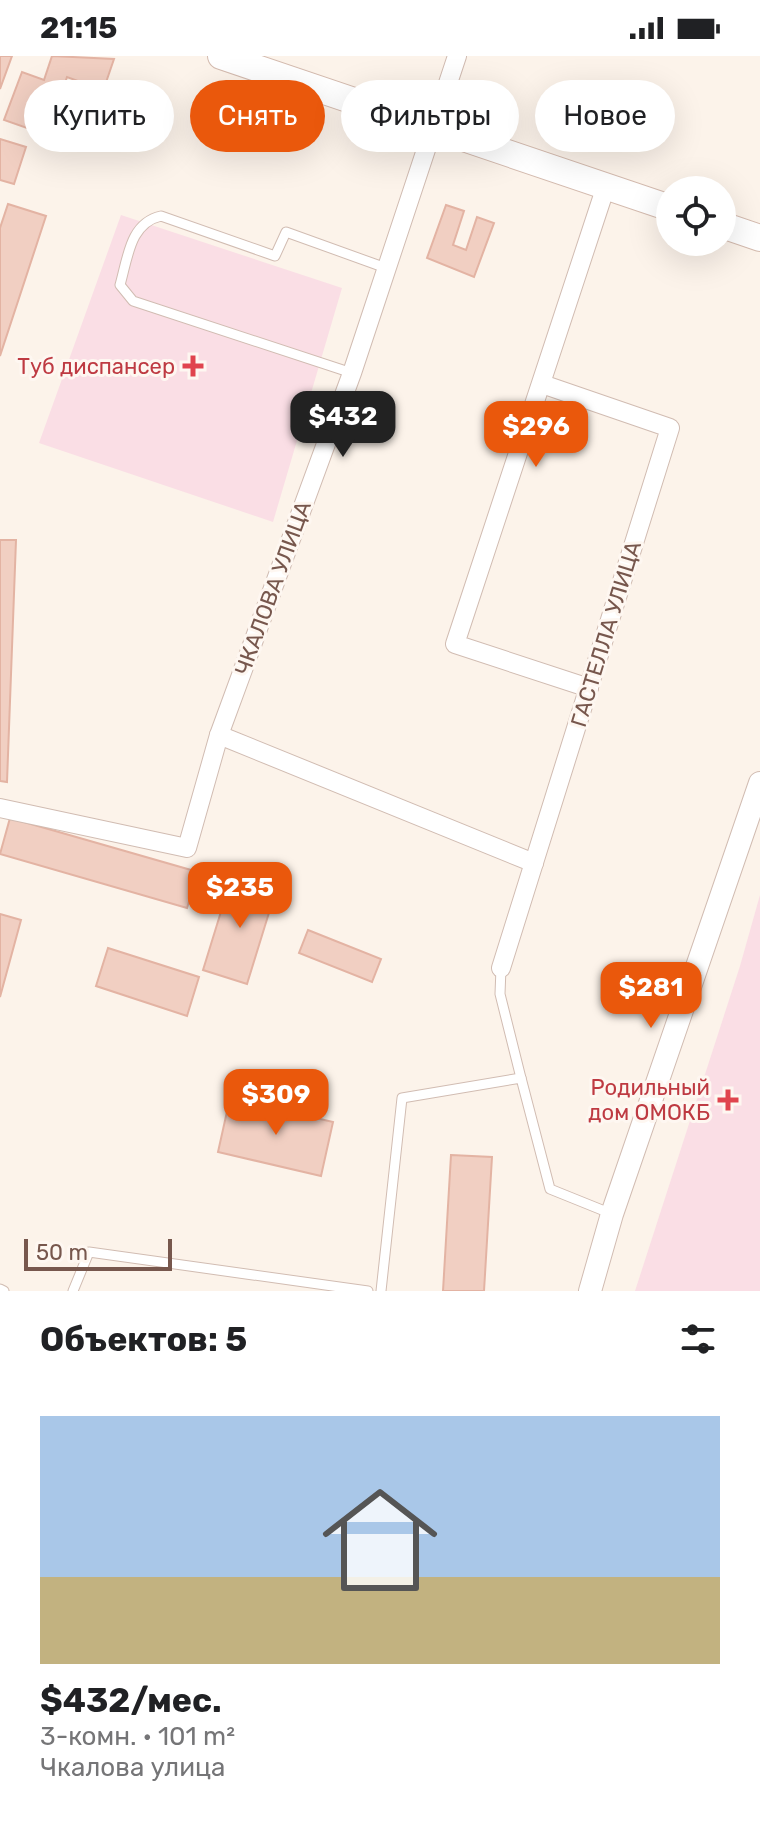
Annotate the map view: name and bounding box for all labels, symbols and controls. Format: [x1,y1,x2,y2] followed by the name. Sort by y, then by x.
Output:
[40,10,117,46] text: 21:15
[24,80,174,152] chip: Купить
[190,80,325,152] chip: Снять
[341,80,519,152] chip: Фильтры
[535,80,675,152] chip: Новое
[656,176,736,256] map controls
[656,176,736,256] button: locate
[17,353,175,380] place label: Туб диспансер
[182,355,204,377] marker: Туб диспансер
[296,391,390,459] pin: $432
[308,401,378,432] text: $432
[489,401,583,469] pin: $296
[502,411,570,442] text: $296
[229,497,317,679] street label: ЧКАЛОВА УЛИЦА
[565,537,647,730] street label: ГАСТЕЛЛА УЛИЦА
[193,862,287,930] pin: $235
[206,872,274,903] text: $235
[604,962,698,1030] pin: $281
[619,972,683,1003] text: $281
[229,1069,323,1137] pin: $309
[588,1074,710,1126] place label: Родильный дом ОМОКБ
[242,1079,310,1110] text: $309
[717,1089,739,1111] marker: Родильный дом ОМОКБ
[24,1235,172,1271] scale bar
[36,1239,88,1266] text: 50 m
[676,1317,720,1361] icon: filters
[40,1319,247,1360] text: Объектов: 5
[308,1468,452,1612] icon: home
[40,1680,222,1721] text: $432/мес.
[40,1721,235,1752] text: 3-комн. · 101 m²
[40,1752,225,1783] text: Чкалова улица

